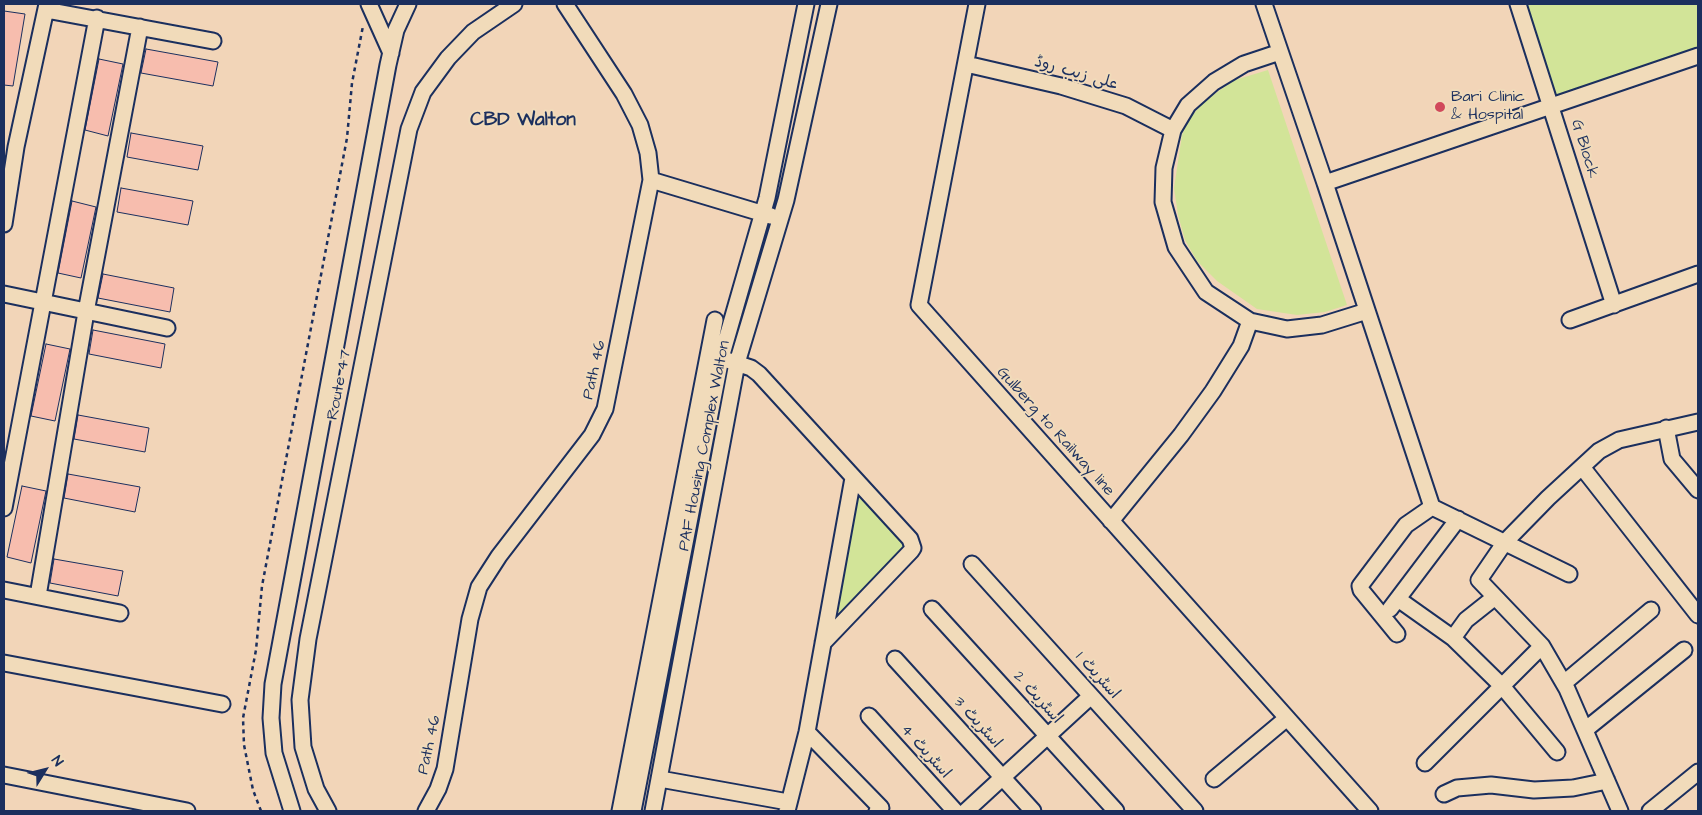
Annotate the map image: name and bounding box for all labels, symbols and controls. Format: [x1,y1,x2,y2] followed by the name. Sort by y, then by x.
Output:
[1032,53,1120,95] street label: علی زیب روڈ
[1451,88,1525,126] place label: Bari Clinic & Hospital
[1433,100,1447,114] marker: Bari Clinic & Hospital
[470,110,576,132] district label: CBD Walton
[1566,117,1602,181] street label: G Block
[579,339,611,401] street label: Path 46
[675,339,735,553] street label: PAF Housing Complex Walton
[324,348,356,422] street label: Route 47
[992,364,1118,500] street label: Gulberg to Railway line
[1071,648,1123,704] street label: اسٹریٹ 1
[1008,668,1066,728] street label: اسٹریٹ 2
[949,693,1005,753] street label: اسٹریٹ 3
[414,714,446,776] street label: Path 46
[896,721,954,783] street label: اسٹریٹ 4
[20,745,70,795] north arrow
[46,752,68,771] text: N

